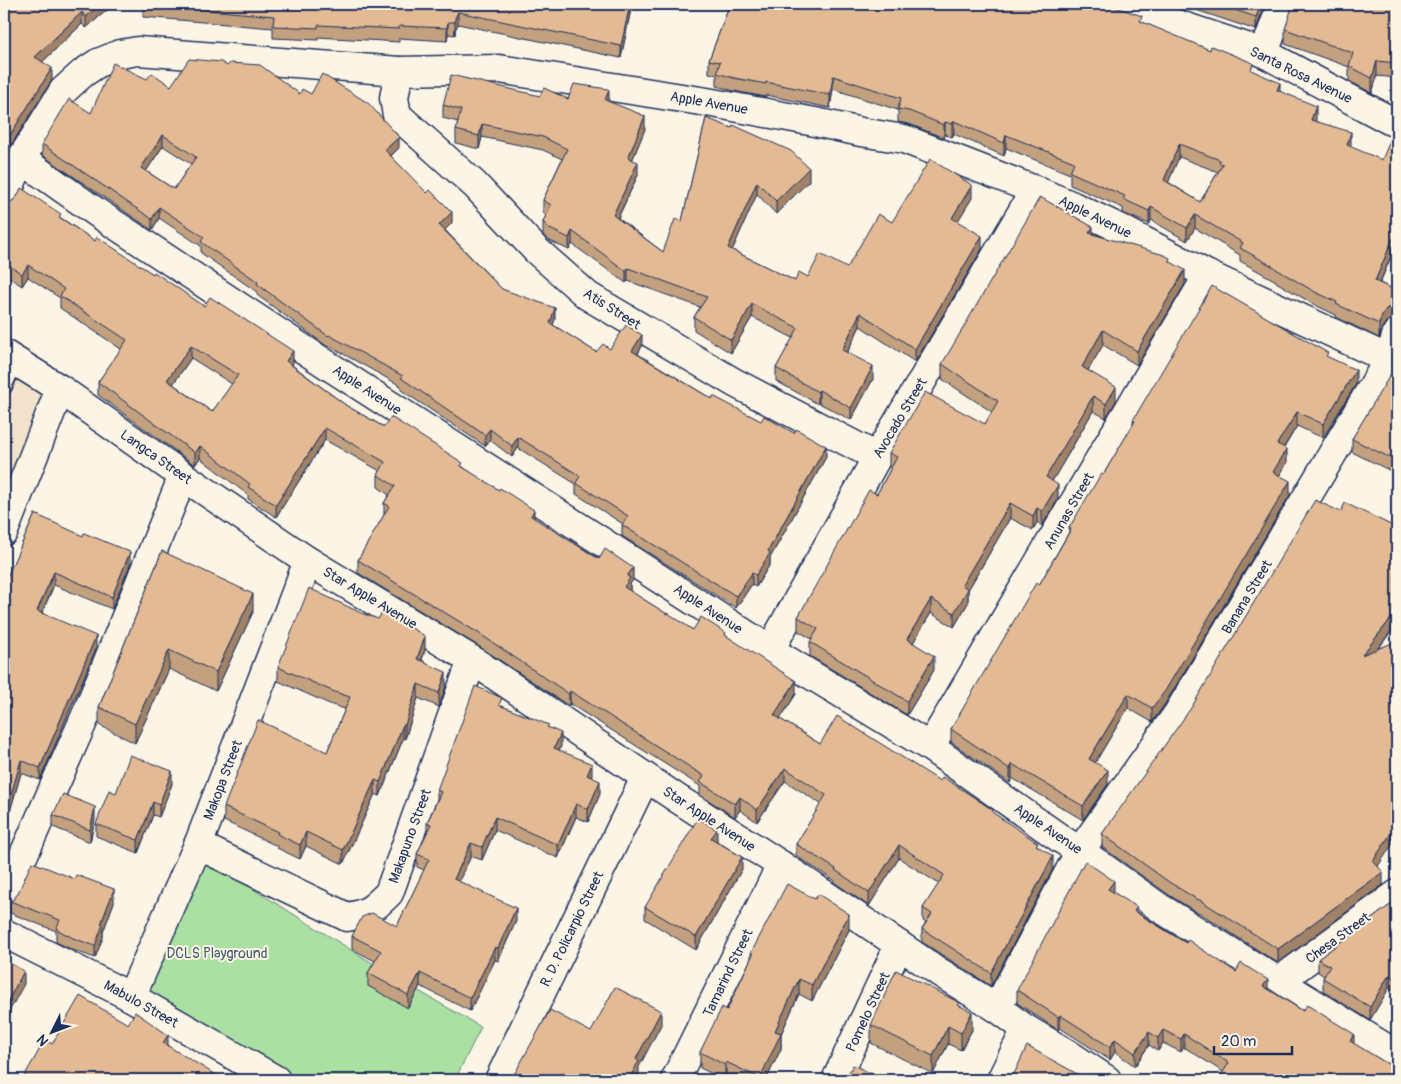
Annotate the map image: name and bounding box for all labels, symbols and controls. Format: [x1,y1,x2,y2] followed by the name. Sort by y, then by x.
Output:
[1247,43,1355,107] street label: Santa Rosa Avenue
[669,88,749,118] street label: Apple Avenue
[1056,192,1134,242] street label: Apple Avenue
[580,285,644,333] street label: Atis Street
[329,361,405,419] street label: Apple Avenue
[869,374,931,461] street label: Avocado Street
[117,426,195,488] street label: Langca Street
[1040,469,1098,552] street label: Anunas Street
[1218,557,1276,637] street label: Banana Street
[320,563,420,633] street label: Star Apple Avenue
[670,580,746,638] street label: Apple Avenue
[200,737,246,822] street label: Makopa Street
[660,783,759,855] street label: Star Apple Avenue
[385,786,435,886] street label: Makapuno Street
[1011,800,1085,858] street label: Apple Avenue
[537,868,608,990] street label: R. D. Policarpio Street
[1302,909,1374,967] street label: Chesa Street
[699,926,757,1020] street label: Tamarind Street
[166,945,268,962] park label: DCLS Playground
[842,969,894,1055] street label: Pomelo Street
[101,977,181,1032] street label: Mabulo Street
[28,1006,78,1056] north arrow
[1214,1024,1291,1056] scale bar
[33,1031,52,1050] text: N
[1221,1032,1256,1051] text: 20 m

